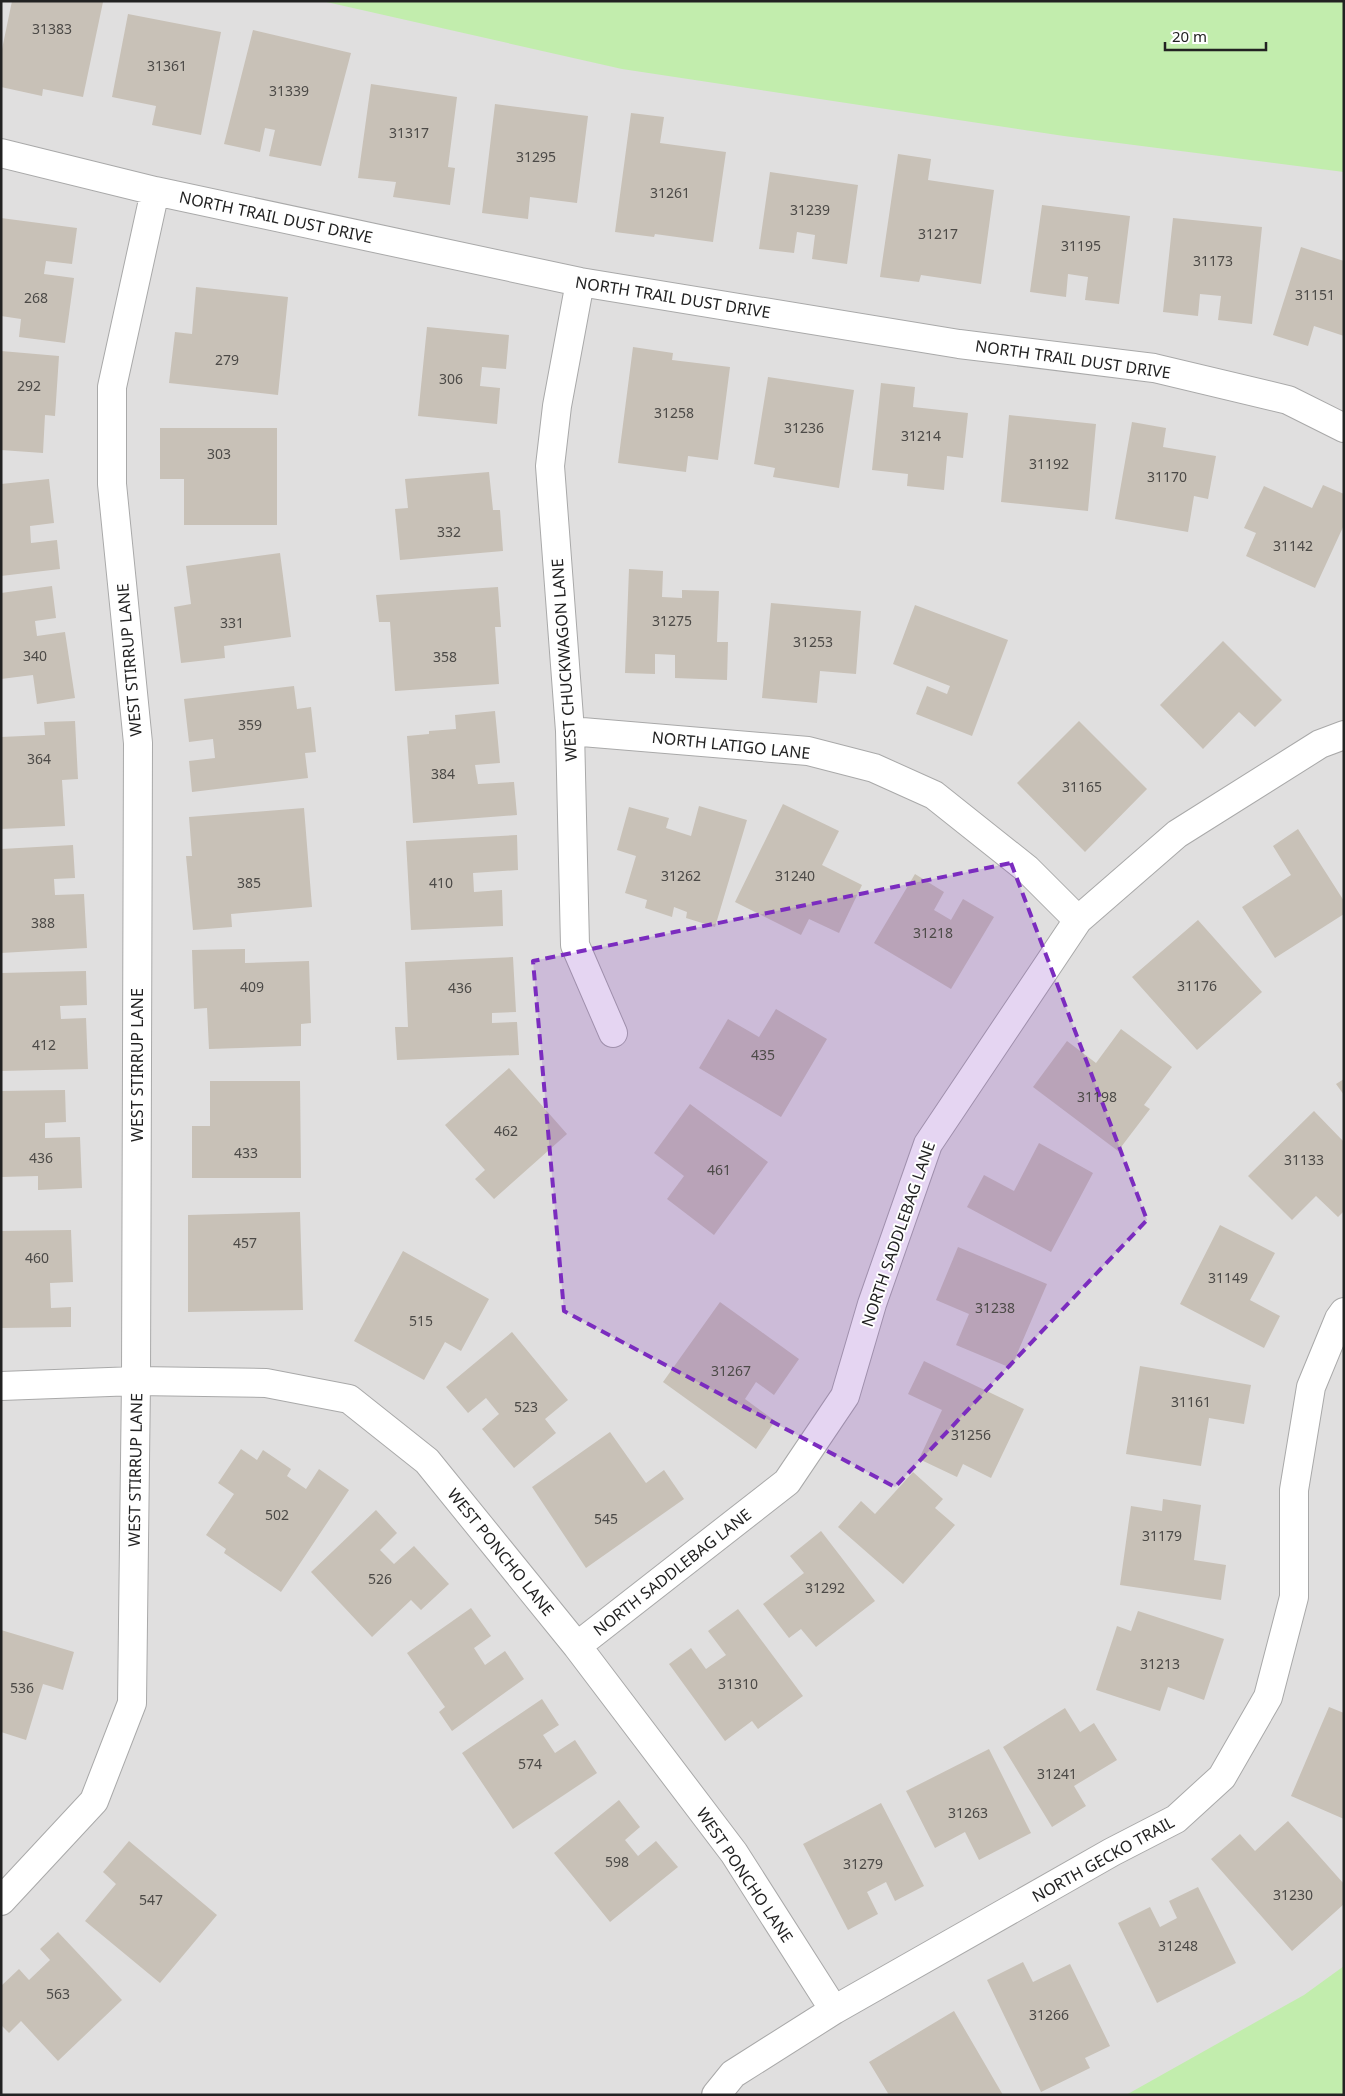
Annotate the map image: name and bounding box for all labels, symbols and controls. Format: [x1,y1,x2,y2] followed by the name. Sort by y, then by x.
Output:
[32,19,72,38] house number: 31383
[1165,20,1266,52] scale bar
[1172,26,1207,46] text: 20 m
[147,56,187,75] house number: 31361
[269,81,309,100] house number: 31339
[389,123,429,142] house number: 31317
[516,147,556,166] house number: 31295
[650,183,690,202] house number: 31261
[177,186,375,248] street label: NORTH TRAIL DUST DRIVE
[790,200,830,219] house number: 31239
[918,224,958,243] house number: 31217
[1061,236,1101,255] house number: 31195
[1193,251,1233,270] house number: 31173
[574,271,772,323] street label: NORTH TRAIL DUST DRIVE
[1295,285,1335,304] house number: 31151
[24,288,48,307] house number: 268
[974,334,1172,384] street label: NORTH TRAIL DUST DRIVE
[215,350,239,369] house number: 279
[439,369,463,388] house number: 306
[17,376,41,395] house number: 292
[654,403,694,422] house number: 31258
[784,418,824,437] house number: 31236
[901,426,941,445] house number: 31214
[207,444,231,463] house number: 303
[1029,454,1069,473] house number: 31192
[1147,467,1187,486] house number: 31170
[437,522,461,541] house number: 332
[1273,536,1313,555] house number: 31142
[546,558,582,762] street label: WEST CHUCKWAGON LANE
[111,582,147,738] street label: WEST STIRRUP LANE
[652,611,692,630] house number: 31275
[220,613,244,632] house number: 331
[793,632,833,651] house number: 31253
[23,646,47,665] house number: 340
[433,647,457,666] house number: 358
[238,715,262,734] house number: 359
[651,726,811,764] street label: NORTH LATIGO LANE
[27,749,51,768] house number: 364
[431,764,455,783] house number: 384
[1062,777,1102,796] house number: 31165
[661,866,701,885] house number: 31262
[775,866,815,885] house number: 31240
[237,873,261,892] house number: 385
[429,873,453,892] house number: 410
[31,913,55,932] house number: 388
[913,923,953,942] house number: 31218
[1177,976,1217,995] house number: 31176
[240,977,264,996] house number: 409
[448,978,472,997] house number: 436
[126,988,148,1142] street label: WEST STIRRUP LANE
[32,1035,56,1054] house number: 412
[751,1045,775,1064] house number: 435
[1077,1087,1117,1106] house number: 31198
[494,1121,518,1140] house number: 462
[856,1138,940,1330] street label: NORTH SADDLEBAG LANE
[234,1143,258,1162] house number: 433
[29,1148,53,1167] house number: 436
[1284,1150,1324,1169] house number: 31133
[707,1160,731,1179] house number: 461
[233,1233,257,1252] house number: 457
[25,1248,49,1267] house number: 460
[1208,1268,1248,1287] house number: 31149
[975,1298,1015,1317] house number: 31238
[409,1311,433,1330] house number: 515
[711,1361,751,1380] house number: 31267
[1171,1392,1211,1411] house number: 31161
[123,1393,147,1547] street label: WEST STIRRUP LANE
[514,1397,538,1416] house number: 523
[951,1425,991,1444] house number: 31256
[443,1484,559,1620] street label: WEST PONCHO LANE
[588,1503,756,1641] street label: NORTH SADDLEBAG LANE
[265,1505,289,1524] house number: 502
[594,1509,618,1528] house number: 545
[1142,1526,1182,1545] house number: 31179
[368,1569,392,1588] house number: 526
[805,1578,845,1597] house number: 31292
[1140,1654,1180,1673] house number: 31213
[718,1674,758,1693] house number: 31310
[10,1678,34,1697] house number: 536
[518,1754,542,1773] house number: 574
[1037,1764,1077,1783] house number: 31241
[692,1803,798,1947] street label: WEST PONCHO LANE
[948,1803,988,1822] house number: 31263
[1028,1811,1178,1907] street label: NORTH GECKO TRAIL
[605,1852,629,1871] house number: 598
[843,1854,883,1873] house number: 31279
[1273,1885,1313,1904] house number: 31230
[139,1890,163,1909] house number: 547
[1158,1936,1198,1955] house number: 31248
[46,1984,70,2003] house number: 563
[1029,2005,1069,2024] house number: 31266

